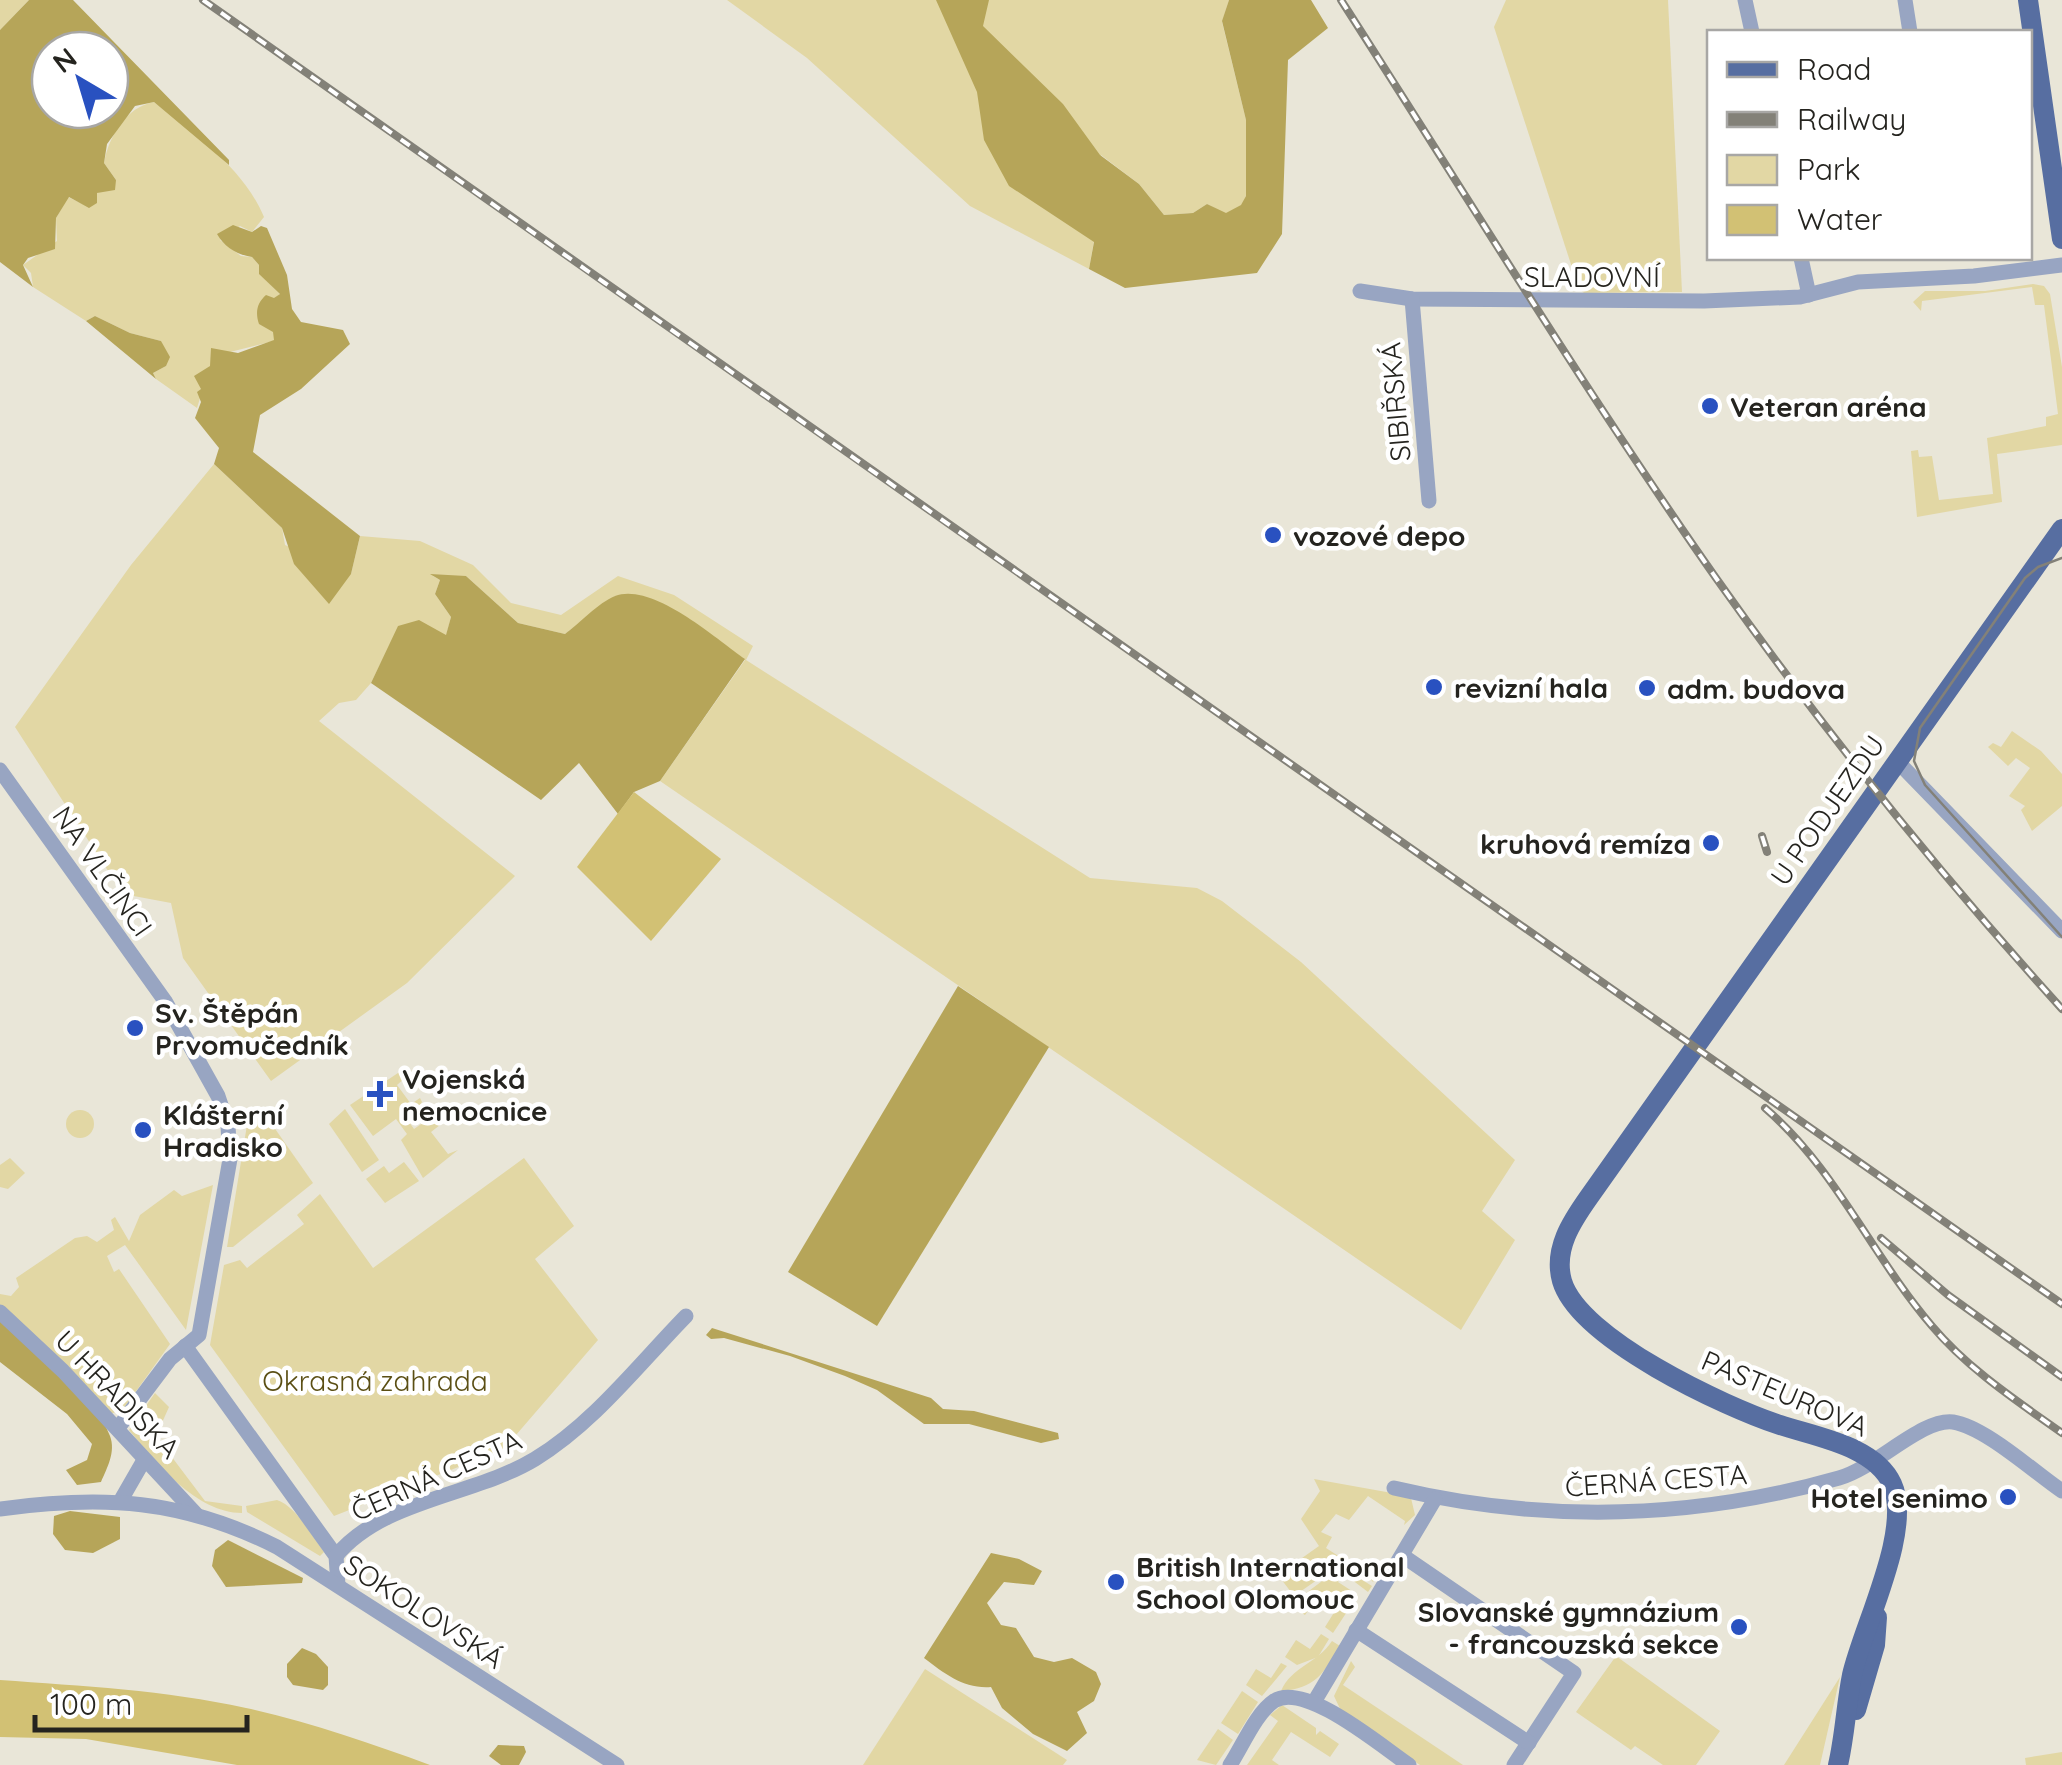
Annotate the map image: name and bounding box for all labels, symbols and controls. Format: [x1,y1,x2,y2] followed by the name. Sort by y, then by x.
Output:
[30,30,130,130] north arrow
[1707,30,2032,260] legend
[45,40,83,80] text: N
[1797,50,1871,88] text: Road
[1797,100,1906,138] text: Railway
[1797,150,1861,188] text: Park
[1797,200,1883,238] text: Water
[1524,259,1661,294] street label: SLADOVNÍ
[1372,341,1418,463] street label: SIBIŘSKÁ
[1730,389,1927,424] place label: Veteran aréna
[1699,395,1721,417] marker: Veteran aréna
[1293,518,1466,553] place label: vozové depo
[1262,524,1284,546] marker: vozové depo
[1454,670,1608,705] place label: revizní hala
[1667,671,1845,706] place label: adm. budova
[1423,676,1445,698] marker: revizní hala
[1636,677,1658,699] marker: adm. budova
[1762,728,1892,892] street label: U PODJEZDU
[45,799,161,943] street label: NA VLČINCI
[1480,826,1691,861] place label: kruhová remíza
[1700,832,1722,854] marker: kruhová remíza
[155,995,349,1062] place label: Sv. Štěpán Prvomučedník
[124,1017,146,1039] marker: Sv. Štěpán Prvomučedník
[402,1061,547,1128] place label: Vojenská nemocnice
[367,1081,393,1107] marker: Vojenská nemocnice
[163,1097,285,1164] place label: Klášterní Hradisko
[132,1119,154,1141] marker: Klášterní Hradisko
[48,1323,188,1465] street label: U HRADISKA
[1696,1342,1874,1444] street label: PASTEUROVA
[262,1363,488,1398] park label: Okrasná zahrada
[345,1422,527,1528] street label: ČERNÁ CESTA
[1564,1456,1748,1504] street label: ČERNÁ CESTA
[1811,1480,1988,1515] place label: Hotel senimo
[1997,1486,2019,1508] marker: Hotel senimo
[338,1546,510,1676] street label: SOKOLOVSKÁ
[1136,1549,1405,1616] place label: British International School Olomouc
[1105,1571,1127,1593] marker: British International School Olomouc
[1418,1594,1719,1661] place label: Slovanské gymnázium - francouzská sekce
[1728,1616,1750,1638] marker: Slovanské gymnázium - francouzská sekce
[35,1670,248,1732] scale bar
[50,1685,132,1723] text: 100 m

